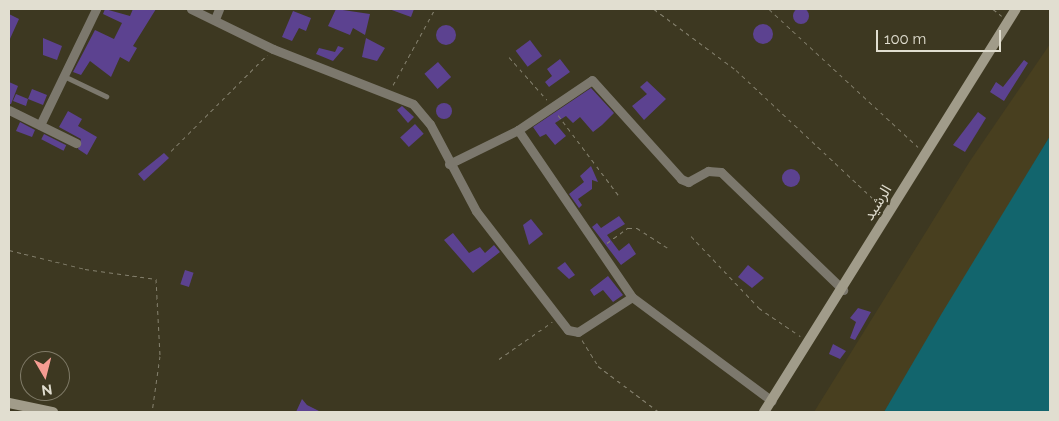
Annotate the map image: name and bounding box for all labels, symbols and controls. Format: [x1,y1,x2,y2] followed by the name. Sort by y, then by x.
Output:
[879,20,1004,52] scale bar
[884,30,926,48] text: 100 m
[860,182,896,224] street label: الرشيد
[20,351,70,401] north arrow
[41,381,53,399] text: N

